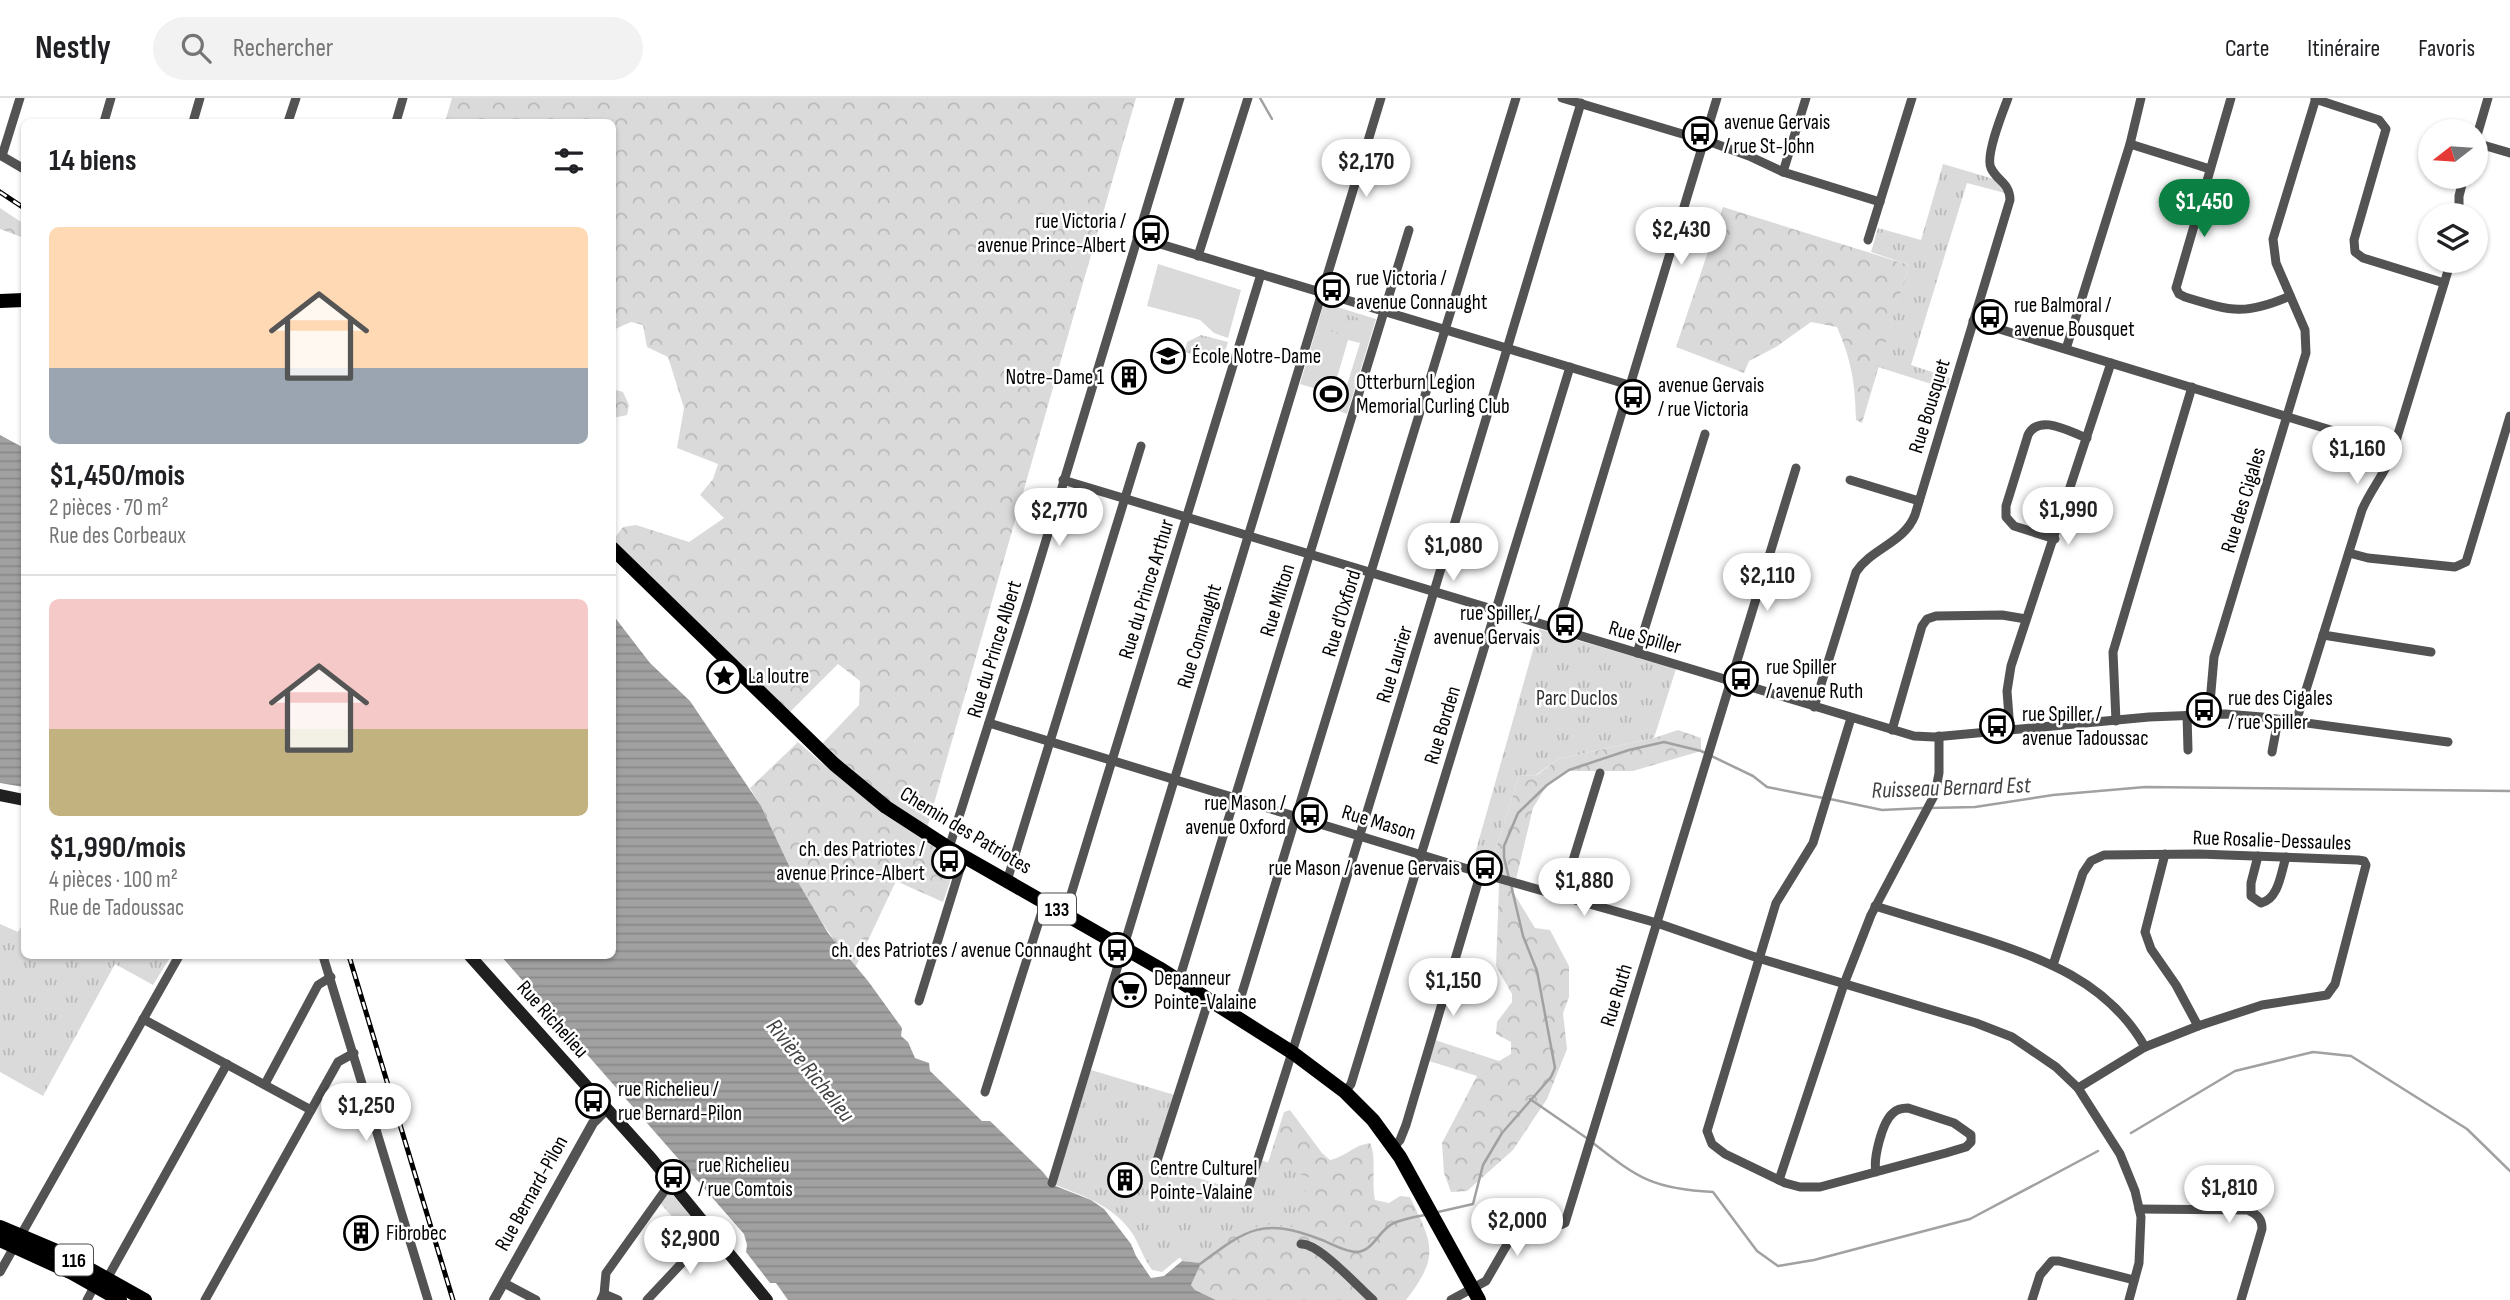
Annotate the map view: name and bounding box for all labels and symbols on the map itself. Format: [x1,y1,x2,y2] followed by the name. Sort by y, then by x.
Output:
[1724,110,1830,159] place label: avenue Gervais / rue St-John
[1681,115,1719,153] bus stop icon: avenue Gervais / rue St-John
[2418,119,2488,189] north arrow
[1309,140,1423,199] pin: $2,170
[2147,180,2261,239] pin: $1,450
[1624,208,1738,267] pin: $2,430
[977,209,1126,258] place label: rue Victoria / avenue Prince-Albert
[1132,214,1170,252] bus stop icon: rue Victoria / avenue Prince-Albert
[1356,266,1487,315] place label: rue Victoria / avenue Connaught
[1313,271,1351,309] bus stop icon: rue Victoria / avenue Connaught
[2014,293,2135,342] place label: rue Balmoral / avenue Bousquet
[1971,298,2009,336] bus stop icon: rue Balmoral / avenue Bousquet
[1149,337,1187,375] school or university icon: École Notre-Dame
[1192,344,1321,369] place label: École Notre-Dame
[1903,356,1956,456] street label: Rue Bousquet
[1110,358,1148,396] building icon: Notre-Dame 1
[1005,365,1105,390] place label: Notre-Dame 1
[1356,370,1510,419] place label: Otterburn Legion Memorial Curling Club
[1658,373,1764,422] place label: avenue Gervais / rue Victoria
[1312,375,1350,413] sports icon: Otterburn Legion Memorial Curling Club
[1614,378,1652,416] bus stop icon: avenue Gervais / rue Victoria
[2300,426,2414,486] pin: $1,160
[2216,445,2271,556] street label: Rue des Cigales
[2011,488,2125,547] pin: $1,990
[1002,489,1116,548] pin: $2,770
[1113,516,1180,662] street label: Rue du Prince Arthur
[1396,524,1510,583] pin: $1,080
[1710,554,1824,613] pin: $2,110
[1255,561,1300,639] street label: Rue Milton
[1316,567,1366,659] street label: Rue d'Oxford
[962,578,1027,721] street label: Rue du Prince Albert
[1172,581,1227,691] street label: Rue Connaught
[1434,601,1540,650] place label: rue Spiller / avenue Gervais
[1546,606,1584,644] bus stop icon: rue Spiller / avenue Gervais
[1606,615,1684,660] street label: Rue Spiller
[1371,623,1418,706] street label: Rue Laurier
[1766,655,1863,704] place label: rue Spiller / avenue Ruth
[705,657,743,695] place icon: La loutre
[1722,660,1760,698] bus stop icon: rue Spiller / avenue Ruth
[748,664,809,689] place label: La loutre
[1419,683,1466,767] street label: Rue Borden
[1536,686,1618,711] park label: Parc Duclos
[2228,686,2333,735] place label: rue des Cigales / rue Spiller
[2185,691,2223,729] bus stop icon: rue des Cigales / rue Spiller
[2022,702,2149,751] place label: rue Spiller / avenue Tadoussac
[1978,707,2016,745] bus stop icon: rue Spiller / avenue Tadoussac
[1871,771,2032,805] water label: Ruisseau Bernard Est
[895,781,1036,880] street label: Chemin des Patriotes
[1185,791,1286,840] place label: rue Mason / avenue Oxford
[1291,796,1329,834] bus stop icon: rue Mason / avenue Oxford
[1339,799,1419,846] street label: Rue Mason
[2192,825,2352,856] street label: Rue Rosalie-Dessaules
[776,837,925,886] place label: ch. des Patriotes / avenue Prince-Albert
[930,842,968,880] bus stop icon: ch. des Patriotes / avenue Prince-Albert
[1466,849,1504,887] bus stop icon: rue Mason / avenue Gervais
[1268,856,1460,881] place label: rue Mason / avenue Gervais
[1527,858,1641,918] pin: $1,880
[1038,894,1076,924] road number: 133
[1098,931,1136,969] bus stop icon: ch. des Patriotes / avenue Connaught
[831,938,1092,963] place label: ch. des Patriotes / avenue Connaught
[1396,958,1510,1018] pin: $1,150
[1595,961,1638,1029] street label: Rue Ruth
[1154,966,1257,1015] place label: Depanneur Pointe-Valaine
[1110,971,1148,1009] supermarket icon: Depanneur Pointe-Valaine
[511,976,594,1063] street label: Rue Richelieu
[760,1013,861,1128] water label: Rivière Richelieu
[618,1077,742,1126] place label: rue Richelieu / rue Bernard-Pilon
[574,1082,612,1120] bus stop icon: rue Richelieu / rue Bernard-Pilon
[309,1084,423,1143] pin: $1,250
[490,1131,573,1255] street label: Rue Bernard-Pilon
[698,1153,793,1202] place label: rue Richelieu / rue Comtois
[1150,1156,1257,1205] place label: Centre Culturel Pointe-Valaine
[654,1158,692,1196] bus stop icon: rue Richelieu / rue Comtois
[1106,1161,1144,1199] building icon: Centre Culturel Pointe-Valaine
[2172,1166,2286,1225] pin: $1,810
[1460,1198,1574,1258] pin: $2,000
[342,1214,380,1252] building icon: Fibrobec
[633,1216,747,1276] pin: $2,900
[386,1221,447,1246] place label: Fibrobec
[55,1244,93,1276] road number: 116

